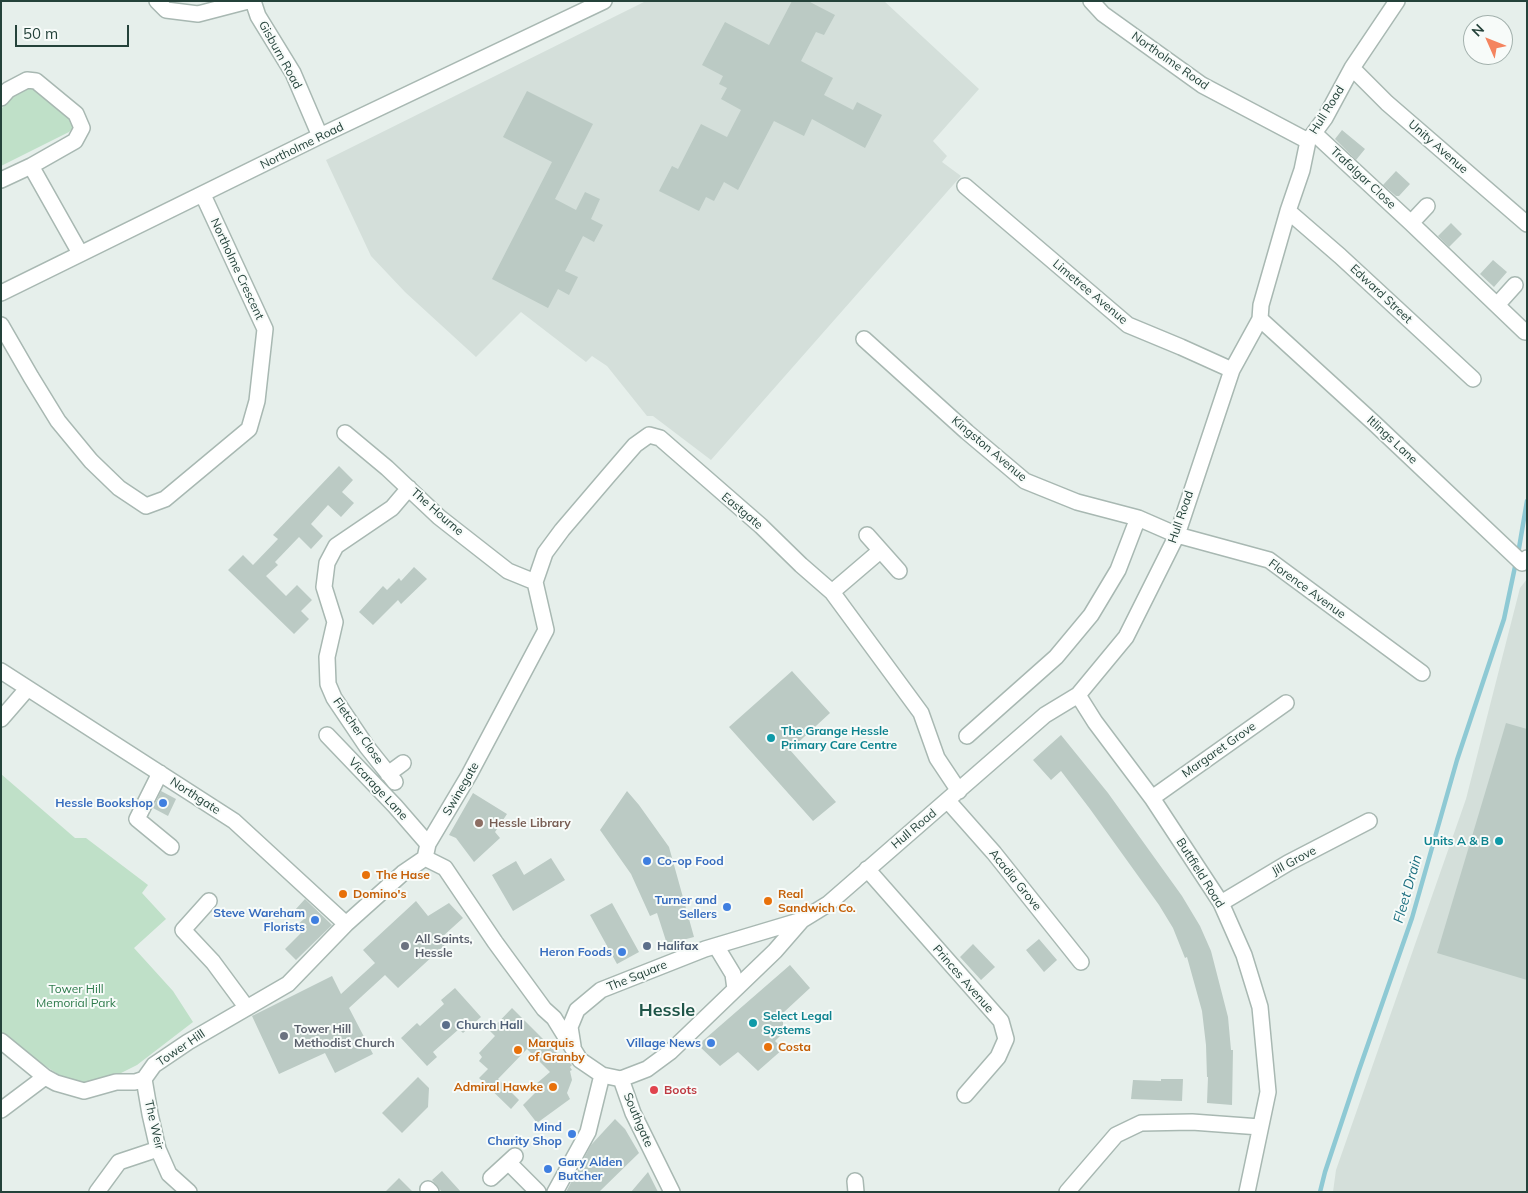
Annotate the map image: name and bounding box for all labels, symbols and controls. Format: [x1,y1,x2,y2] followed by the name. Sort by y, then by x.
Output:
[18,15,131,47] scale bar
[1463,15,1513,65] north arrow
[255,18,305,92] street label: Gisburn Road
[1468,20,1488,40] text: N
[23,24,58,43] text: 50 m
[1129,29,1211,93] street label: Northolme Road
[1306,83,1348,137] street label: Hull Road
[1405,117,1471,177] street label: Unity Avenue
[258,120,346,172] street label: Northolme Road
[1327,144,1399,212] street label: Trafalgar Close
[207,216,267,322] street label: Northolme Crescent
[1050,257,1130,327] street label: Limetree Avenue
[1347,262,1415,326] street label: Edward Street
[949,413,1029,485] street label: Kingston Avenue
[1364,413,1420,467] street label: Itlings Lane
[408,485,466,539] street label: The Hourne
[1165,489,1197,545] street label: Hull Road
[718,490,766,532] street label: Eastgate
[1266,556,1348,622] street label: Florence Avenue
[330,695,386,767] street label: Fletcher Close
[1179,719,1259,781] street label: Margaret Grove
[781,724,897,752] place label: The Grange Hessle Primary Care Centre
[765,732,777,744] marker: The Grange Hessle Primary Care Centre
[345,755,411,823] street label: Vicarage Lane
[440,760,482,818] street label: Swinegate
[167,774,223,818] street label: Northgate
[55,796,153,810] place label: Hessle Bookshop
[157,797,169,809] marker: Hessle Bookshop
[889,806,939,852] street label: Hull Road
[489,816,571,830] place label: Hessle Library
[473,817,485,829] marker: Hessle Library
[1424,834,1489,848] place label: Units A & B
[1493,835,1505,847] marker: Units A & B
[1173,836,1227,910] street label: Buttfield Road
[1269,843,1319,879] street label: Jill Grove
[986,846,1044,914] street label: Acadia Grove
[1390,853,1426,925] water label: Fleet Drain
[657,854,724,868] place label: Co-op Food
[641,855,653,867] marker: Co-op Food
[376,868,430,882] place label: The Hase
[360,869,372,881] marker: The Hase
[353,887,406,901] place label: Domino's
[778,887,856,915] place label: Real Sandwich Co.
[337,888,349,900] marker: Domino's
[655,893,717,921] place label: Turner and Sellers
[762,895,774,907] marker: Real Sandwich Co.
[721,901,733,913] marker: Turner and Sellers
[213,906,305,934] place label: Steve Wareham Florists
[309,914,321,926] marker: Steve Wareham Florists
[415,932,473,960] place label: All Saints, Hessle
[657,939,698,953] place label: Halifax
[399,940,411,952] marker: All Saints, Hessle
[641,940,653,952] marker: Halifax
[930,942,996,1016] street label: Princes Avenue
[540,945,612,959] place label: Heron Foods
[616,946,628,958] marker: Heron Foods
[605,957,669,995] street label: The Square
[36,982,116,1010] park label: Tower Hill Memorial Park
[639,1000,695,1022] district label: Hessle
[763,1009,832,1037] place label: Select Legal Systems
[747,1017,759,1029] marker: Select Legal Systems
[456,1018,523,1032] place label: Church Hall
[440,1019,452,1031] marker: Church Hall
[294,1022,395,1050] place label: Tower Hill Methodist Church
[154,1027,208,1069] street label: Tower Hill
[278,1030,290,1042] marker: Tower Hill Methodist Church
[528,1036,585,1064] place label: Marquis of Granby
[626,1036,701,1050] place label: Village News
[705,1037,717,1049] marker: Village News
[778,1040,811,1054] place label: Costa
[762,1041,774,1053] marker: Costa
[512,1044,524,1056] marker: Marquis of Granby
[454,1080,543,1094] place label: Admiral Hawke
[547,1081,559,1093] marker: Admiral Hawke
[664,1083,697,1097] place label: Boots
[648,1084,660,1096] marker: Boots
[620,1091,656,1149] street label: Southgate
[141,1099,167,1151] street label: The Weir
[487,1120,562,1148] place label: Mind Charity Shop
[566,1128,578,1140] marker: Mind Charity Shop
[558,1155,623,1183] place label: Gary Alden Butcher
[542,1163,554,1175] marker: Gary Alden Butcher

